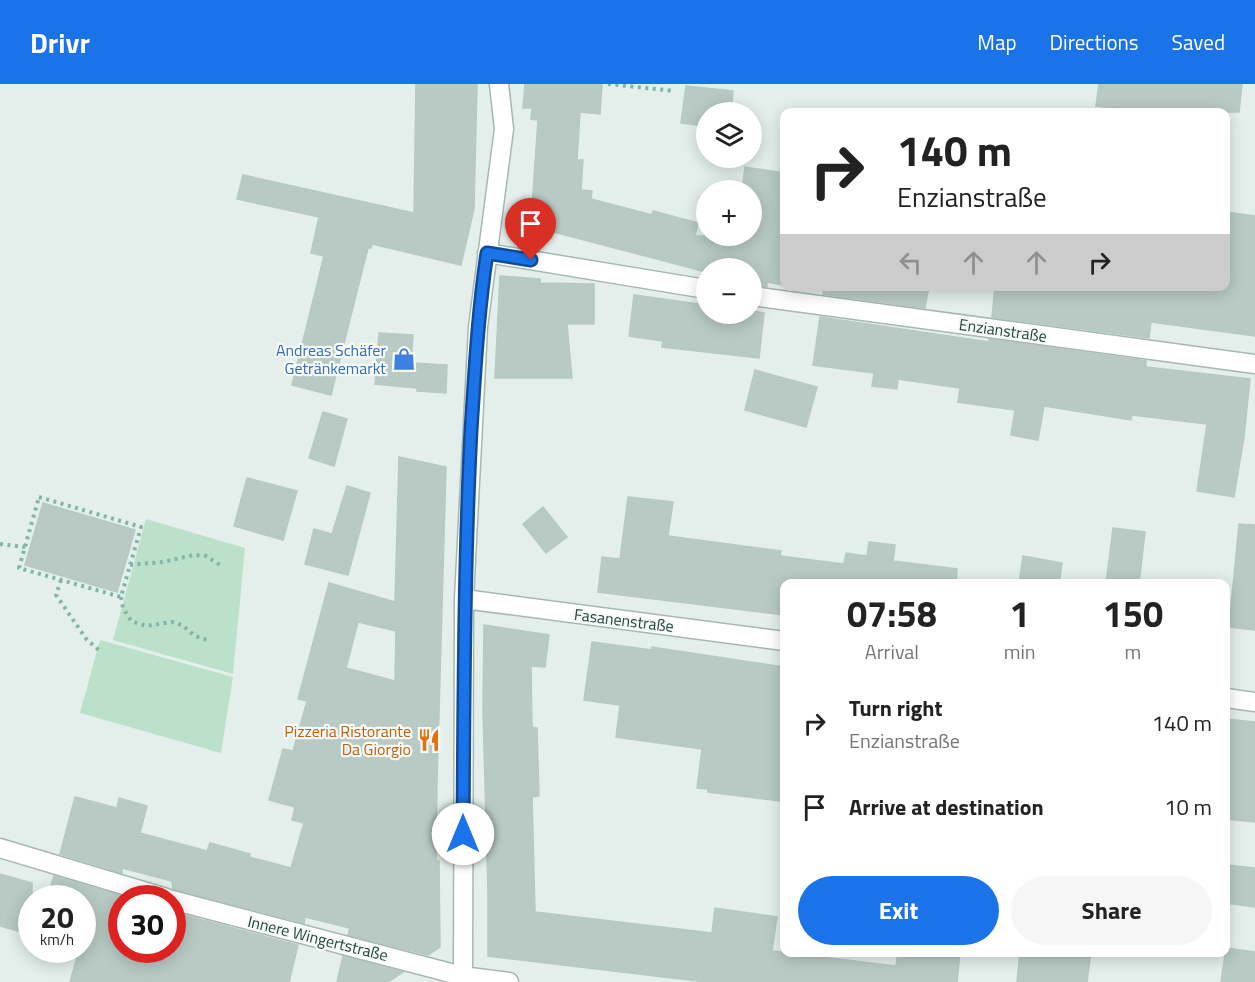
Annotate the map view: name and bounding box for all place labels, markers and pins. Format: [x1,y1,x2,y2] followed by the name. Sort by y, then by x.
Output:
[505,198,556,260] pin
[276,338,386,380] place label: Andreas Schäfer Getränkemarkt
[391,346,417,372] shop icon: Andreas Schäfer Getränkemarkt
[284,719,411,761] place label: Pizzeria Ristorante Da Giorgio
[416,727,442,753] restaurant icon: Pizzeria Ristorante Da Giorgio

